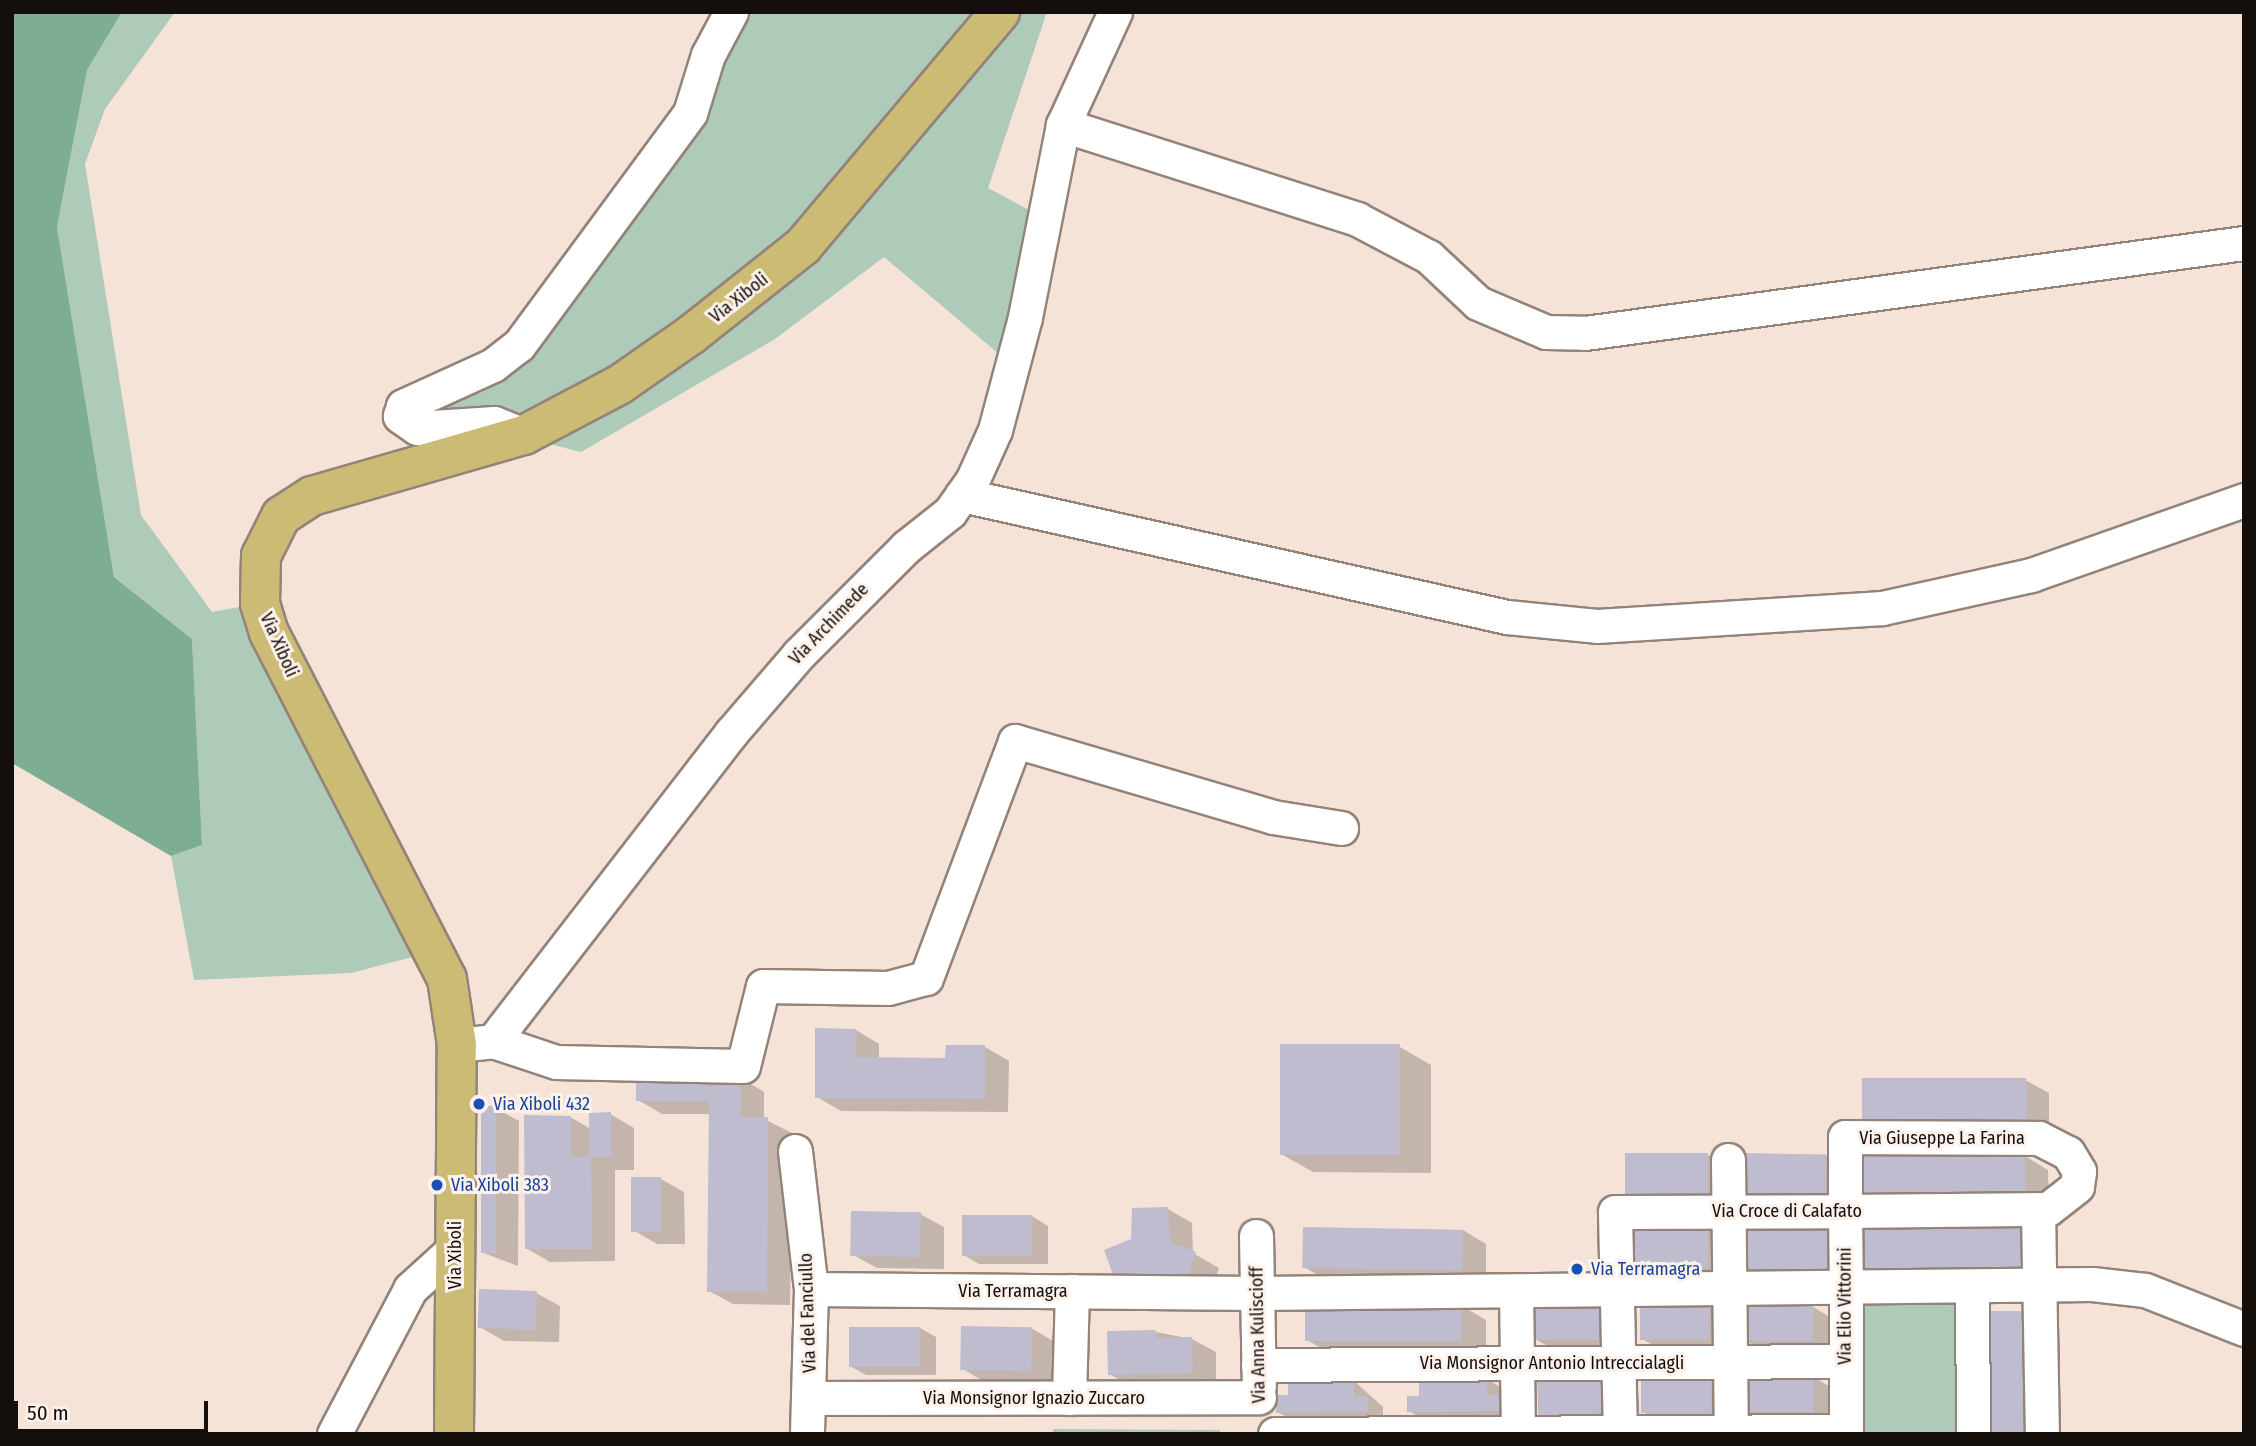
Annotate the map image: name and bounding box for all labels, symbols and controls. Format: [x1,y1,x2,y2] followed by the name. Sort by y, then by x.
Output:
[705,268,773,328] street label: Via Xiboli
[785,579,873,669] street label: Via Archimede
[255,609,303,681] street label: Via Xiboli
[493,1093,590,1115] place label: Via Xiboli 432
[471,1096,487,1112] marker: Via Xiboli 432
[1859,1127,2025,1149] street label: Via Giuseppe La Farina
[451,1174,549,1196] place label: Via Xiboli 383
[429,1177,445,1193] marker: Via Xiboli 383
[1712,1200,1862,1222] street label: Via Croce di Calafato
[444,1221,466,1289] street label: Via Xiboli
[1834,1247,1856,1365] street label: Via Elio Vittorini
[795,1253,821,1373] street label: Via del Fanciullo
[1591,1258,1700,1280] place label: Via Terramagra
[1569,1261,1585,1277] marker: Via Terramagra
[1246,1266,1270,1404] street label: Via Anna Kuliscioff
[958,1280,1068,1302] street label: Via Terramagra
[1420,1352,1684,1374] street label: Via Monsignor Antonio Intreccialagli
[18,1386,212,1430] scale bar
[923,1387,1145,1409] street label: Via Monsignor Ignazio Zuccaro
[27,1400,69,1426] text: 50 m

